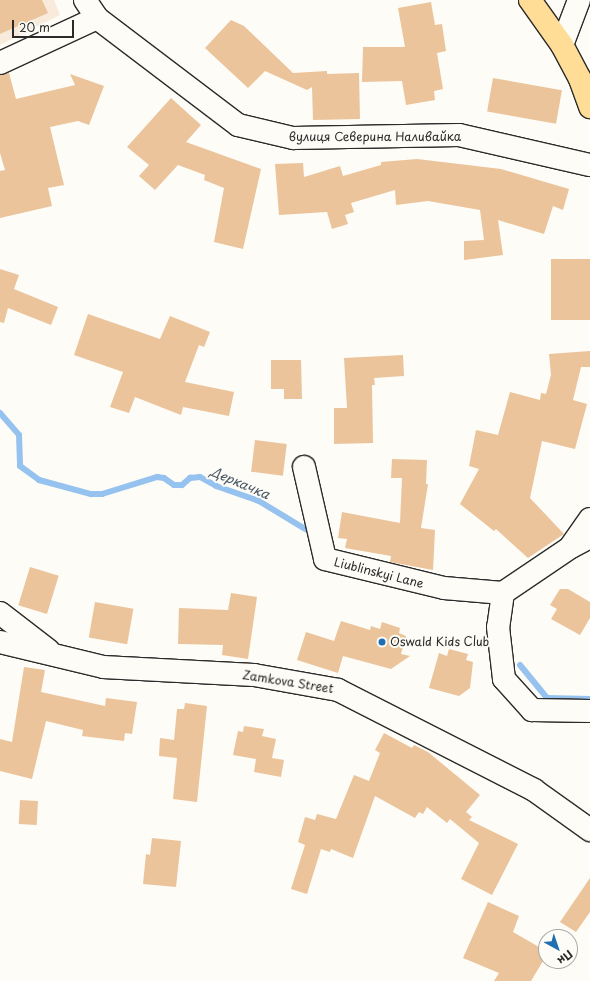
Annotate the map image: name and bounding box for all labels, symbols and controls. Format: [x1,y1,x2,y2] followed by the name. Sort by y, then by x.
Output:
[14,12,76,38] scale bar
[19,18,50,36] text: 20 m
[288,130,462,144] street label: вулиця Северина Наливайка
[208,464,272,502] water label: Деркачка
[332,555,426,591] street label: Liublinskyi Lane
[390,635,490,649] place label: Oswald Kids Club
[377,637,387,647] marker: Oswald Kids Club
[241,668,335,696] street label: Zamkova Street
[538,929,578,969] north arrow
[554,946,577,969] text: Пн

